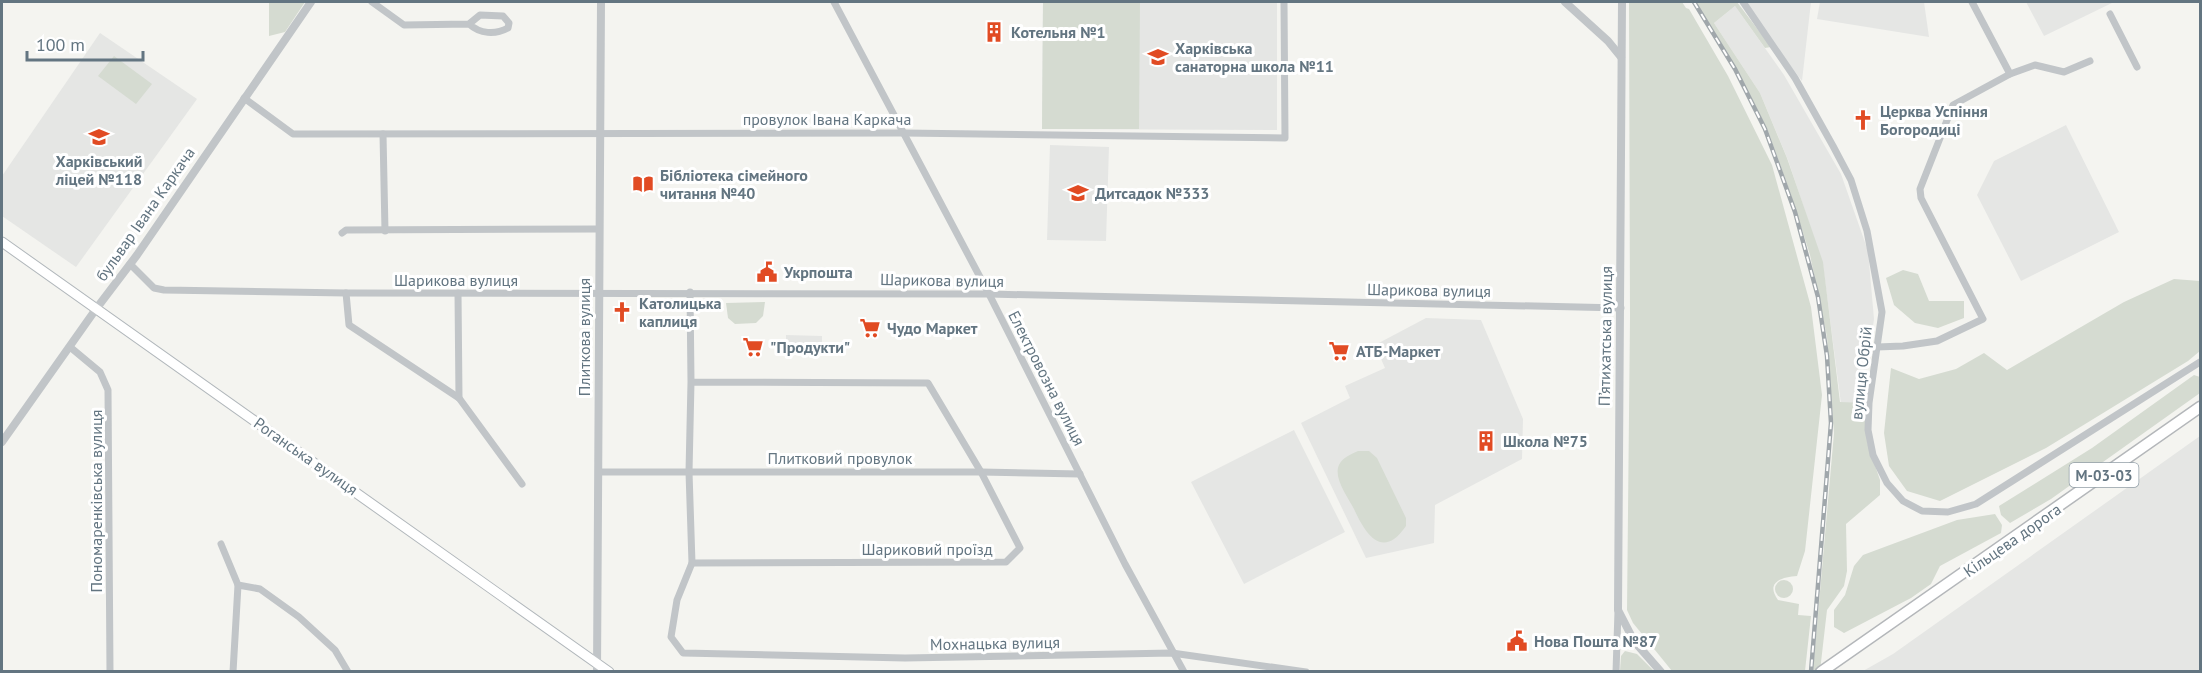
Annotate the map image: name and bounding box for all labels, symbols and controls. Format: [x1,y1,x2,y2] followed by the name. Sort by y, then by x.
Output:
[982,20,1006,44] building icon: Котельня №1
[1011,22,1106,42] place label: Котельня №1
[27,24,142,62] scale bar
[36,33,85,56] text: 100 m
[1175,38,1334,76] place label: Харківська санаторна школа №11
[1146,45,1170,69] school or university icon: Харківська санаторна школа №11
[1880,101,1988,139] place label: Церква Успіння Богородиці
[1851,108,1875,132] church icon: Церква Успіння Богородиці
[743,109,911,129] street label: провулок Івана Каркача
[87,125,111,149] school or university icon: Харківський ліцей №118
[91,143,199,285] street label: бульвар Івана Каркача
[55,151,142,189] place label: Харківський ліцей №118
[660,165,808,203] place label: Бібліотека сімейного читання №40
[631,172,655,196] library icon: Бібліотека сімейного читання №40
[1066,181,1090,205] school or university icon: Дитсадок №333
[1095,183,1209,203] place label: Дитсадок №333
[755,260,779,284] public building icon: Укрпошта
[783,262,853,282] place label: Укрпошта
[1594,266,1616,406] street label: П’ятихатська вулиця
[880,269,1004,291] street label: Шарикова вулиця
[394,270,518,290] street label: Шарикова вулиця
[574,278,594,396] street label: Плиткова вулиця
[1367,279,1491,301] street label: Шарикова вулиця
[639,293,722,331] place label: Католицька каплиця
[610,300,634,324] church icon: Католицька каплиця
[1004,307,1090,449] street label: Електровозна вулиця
[858,316,882,340] supermarket icon: Чудо Маркет
[887,318,978,338] place label: Чудо Маркет
[1846,325,1876,421] street label: вулиця Обрій
[741,335,765,359] supermarket icon: "Продукти"
[770,337,850,357] place label: "Продукти"
[1327,339,1351,363] supermarket icon: АТБ-Маркет
[1356,341,1441,361] place label: АТБ-Маркет
[86,410,106,592] street label: Пономаренківська вулиця
[250,413,362,499] street label: Роганська вулиця
[1474,429,1498,453] building icon: Школа №75
[1503,431,1588,451] place label: Школа №75
[768,448,913,468] street label: Плитковий провулок
[2070,463,2138,487] road number: М-03-03
[1959,499,2065,581] street label: Кільцева дорога
[861,539,993,559] street label: Шариковий проїзд
[1505,629,1529,653] public building icon: Нова Пошта №87
[1534,631,1657,651] place label: Нова Пошта №87
[930,632,1060,654] street label: Мохнацька вулиця

